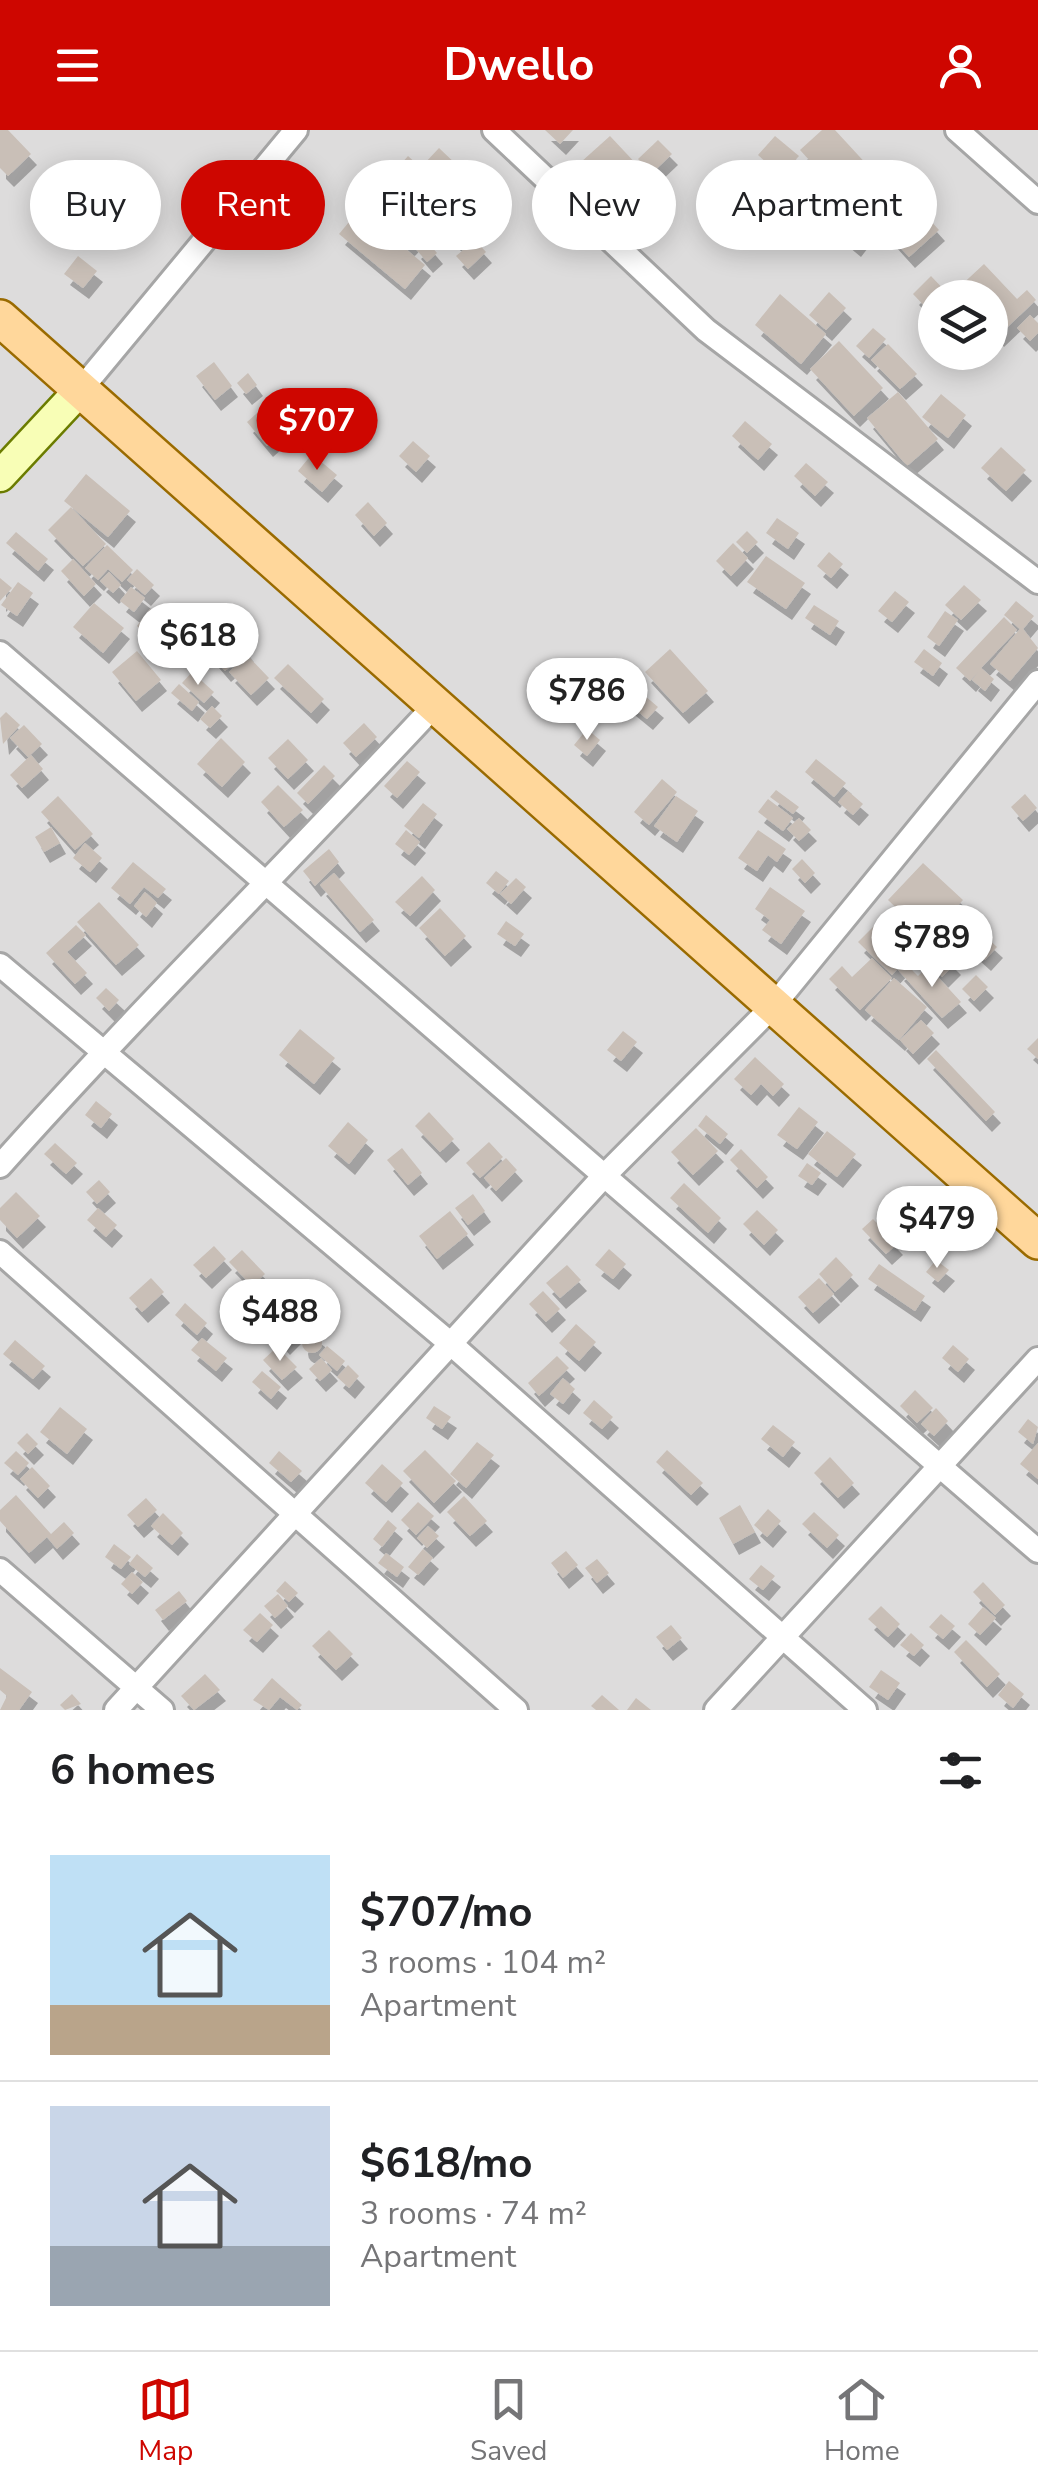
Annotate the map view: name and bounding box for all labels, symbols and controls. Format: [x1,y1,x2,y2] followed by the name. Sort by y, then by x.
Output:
[443,35,595,96] text: Dwello
[50,38,105,93] icon: menu
[933,38,988,93] icon: person
[30,160,161,250] chip: Buy
[181,160,325,250] chip: Rent
[345,160,512,250] chip: Filters
[532,160,676,250] chip: New
[696,160,937,250] chip: Apartment
[918,280,1008,370] map controls
[918,280,1008,370] button: layers
[258,388,376,473] pin: $707
[279,399,355,442] text: $707
[139,603,257,688] pin: $618
[160,614,236,657] text: $618
[528,658,646,743] pin: $786
[549,669,625,712] text: $786
[873,905,991,990] pin: $789
[894,916,970,959] text: $789
[878,1186,996,1271] pin: $479
[899,1197,975,1240] text: $479
[221,1279,339,1364] pin: $488
[242,1290,318,1333] text: $488
[50,1742,215,1799] text: 6 homes
[933,1743,988,1798] icon: filters
[360,1884,532,1941] text: $707/mo
[130,1895,250,2015] icon: home
[360,1941,606,1984] text: 3 rooms · 104 m²
[360,1984,516,2027] text: Apartment
[360,2135,532,2192] text: $618/mo
[130,2146,250,2266] icon: home
[360,2192,587,2235] text: 3 rooms · 74 m²
[360,2235,516,2278] text: Apartment
[138,2372,193,2470] tab: Map
[470,2372,547,2470] tab: Saved
[824,2372,900,2470] tab: Home

